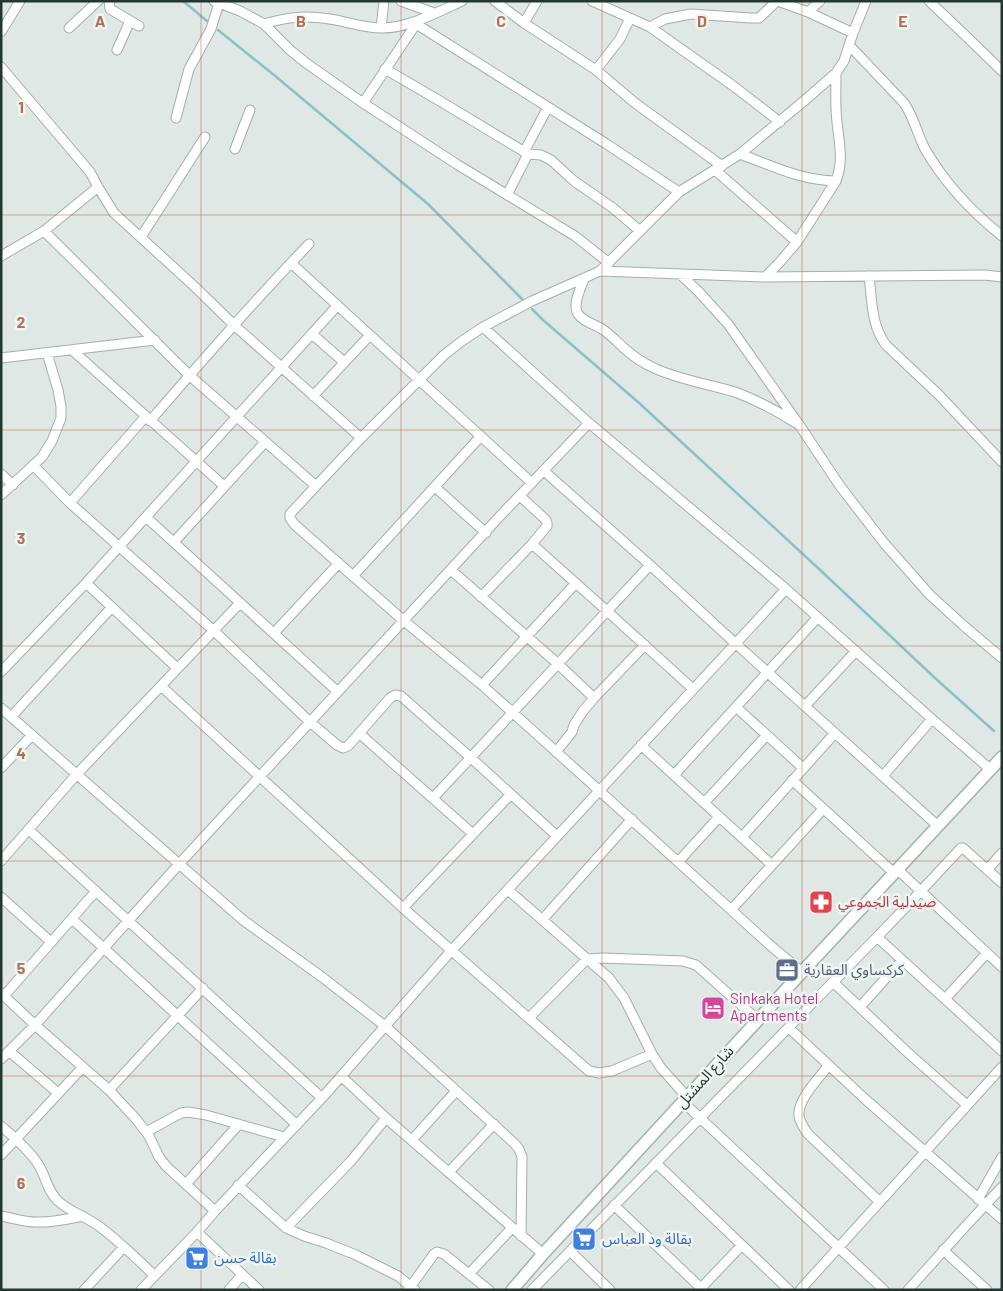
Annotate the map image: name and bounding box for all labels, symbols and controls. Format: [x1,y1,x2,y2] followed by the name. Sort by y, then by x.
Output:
[95,11,106,30] text: A
[296,11,306,30] text: B
[496,11,506,30] text: C
[697,11,707,30] text: D
[898,11,908,30] text: E
[18,97,24,116] text: 1
[17,312,26,331] text: 2
[17,528,25,547] text: 3
[16,743,26,762] text: 4
[808,889,834,915] pharmacy icon: صيدلية الجموعي
[838,892,936,913] place label: صيدلية الجموعي
[774,957,800,983] office icon: كركساوي العقارية
[17,958,26,977] text: 5
[804,960,905,981] place label: كركساوي العقارية
[730,989,818,1024] place label: Sinkaka Hotel Apartments
[700,995,726,1021] hotel icon: Sinkaka Hotel Apartments
[672,1041,740,1114] street label: شارع المشتل
[17,1173,26,1192] text: 6
[571,1226,597,1252] supermarket icon: بقالة ود العباس
[602,1229,692,1248] place label: بقالة ود العباس
[184,1245,210,1271] supermarket icon: بقالة حسن
[214,1248,277,1267] place label: بقالة حسن

